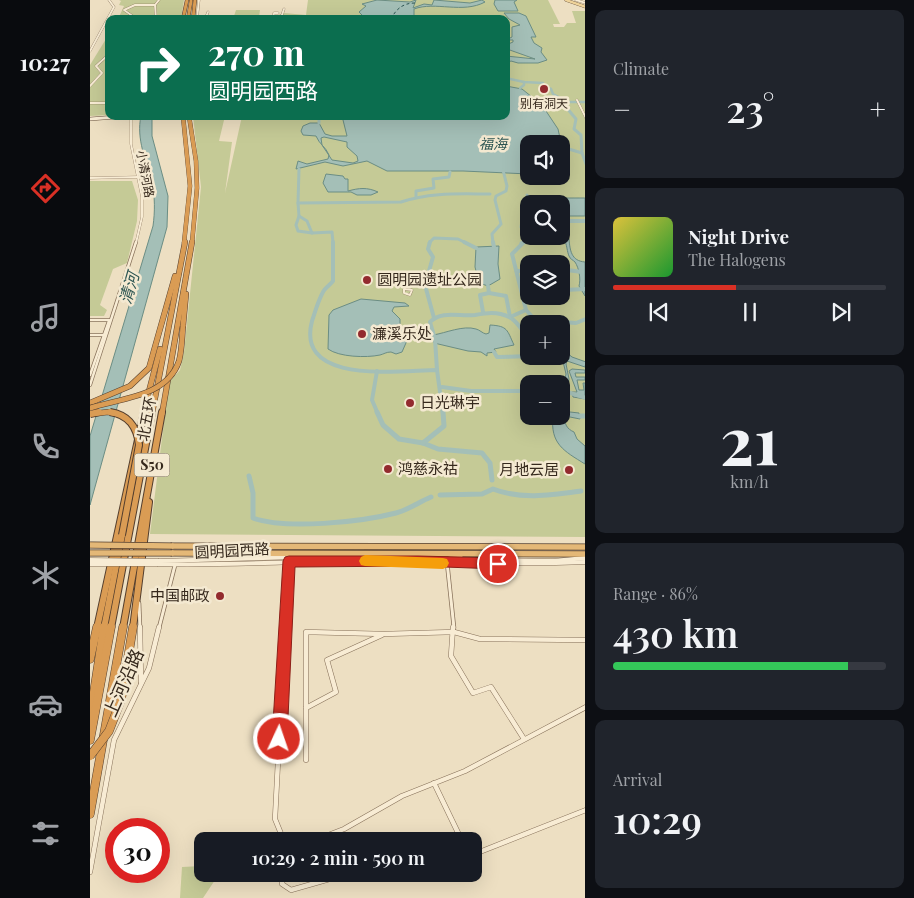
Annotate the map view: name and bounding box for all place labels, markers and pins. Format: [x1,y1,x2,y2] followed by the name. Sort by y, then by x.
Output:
[538,83,550,95] marker: 别有洞天
[520,95,568,111] place label: 别有洞天
[377,269,482,289] place label: 圆明园遗址公园
[361,274,373,286] marker: 圆明园遗址公园
[372,323,432,343] place label: 濂溪乐处
[356,328,368,340] marker: 濂溪乐处
[420,392,480,412] place label: 日光琳宇
[404,397,416,409] marker: 日光琳宇
[398,458,458,478] place label: 鸿慈永祜
[499,459,559,479] place label: 月地云居
[382,463,394,475] marker: 鸿慈永祜
[563,464,575,476] marker: 月地云居
[477,543,519,585] pin
[150,585,210,605] place label: 中国邮政
[214,590,226,602] marker: 中国邮政

